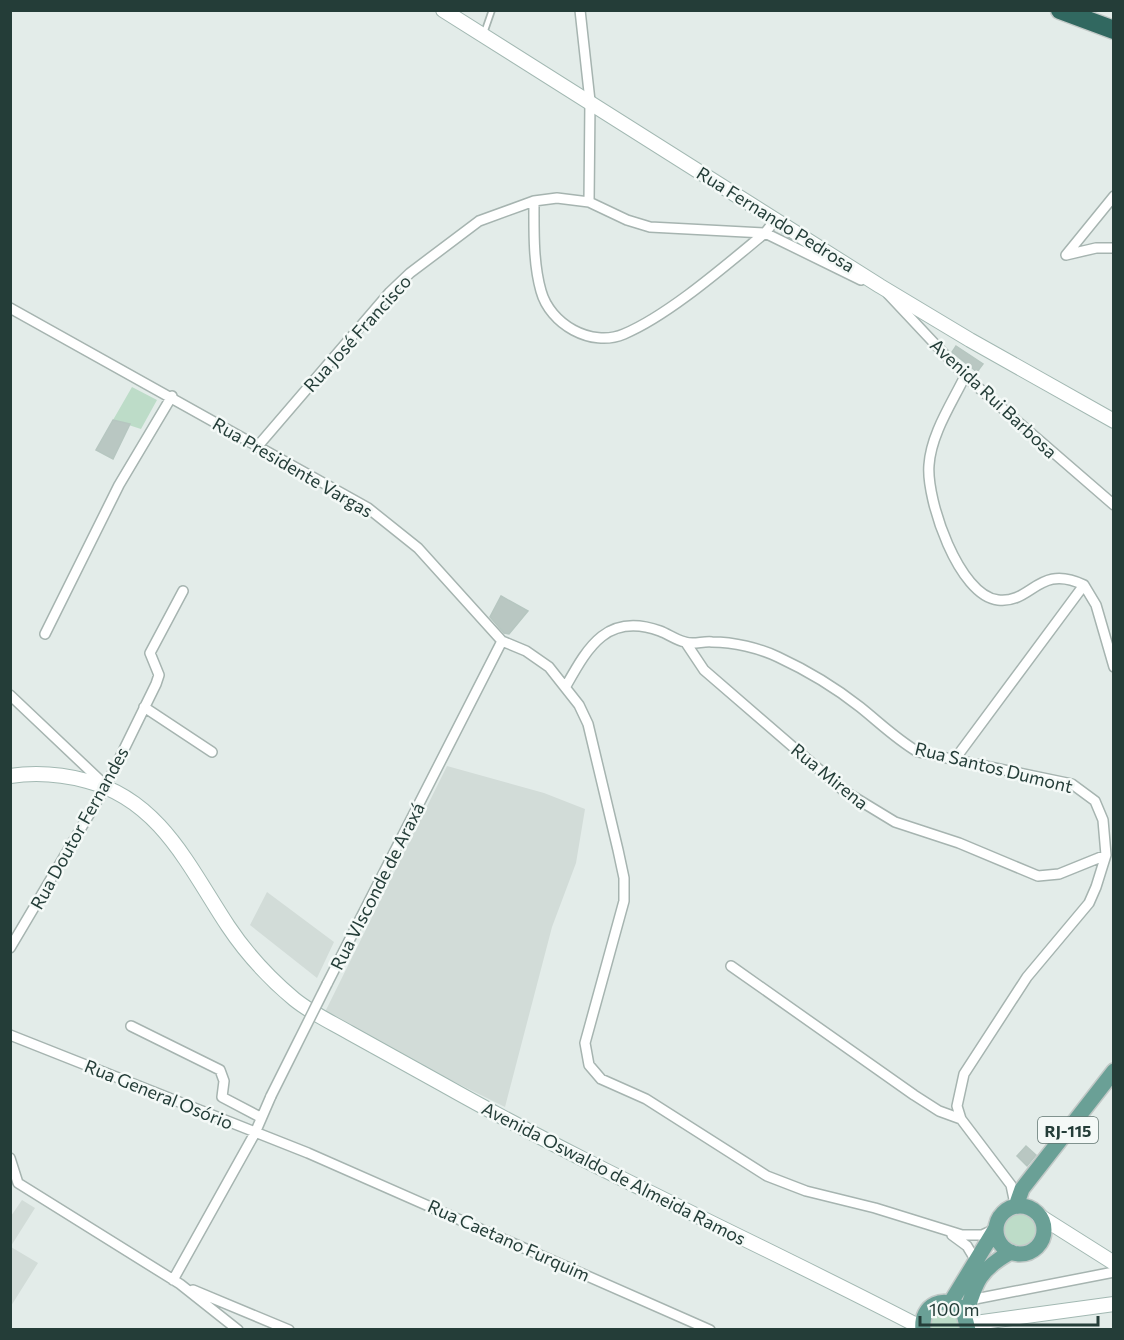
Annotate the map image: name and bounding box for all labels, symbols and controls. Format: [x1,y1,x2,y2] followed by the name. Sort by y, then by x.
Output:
[693,161,859,277] street label: Rua Fernando Pedrosa
[299,270,415,396] street label: Rua José Francisco
[926,334,1062,462] street label: Avenida Rui Barbosa
[209,412,377,522] street label: Rua Presidente Vargas
[913,737,1075,797] street label: Rua Santos Dumont
[787,738,873,814] street label: Rua Mirena
[25,743,133,913] street label: Rua Doutor Fernandes
[325,799,429,973] street label: Rua VIsconde de Araxá
[82,1054,236,1134] street label: Rua General Osório
[478,1097,750,1249] street label: Avenida Oswaldo de Almeida Ramos
[1038,1117,1098,1143] road number: RJ-115
[424,1194,594,1286] street label: Rua Caetano Furquim
[920,1289,1098,1327] scale bar
[929,1298,979,1320] text: 100 m

